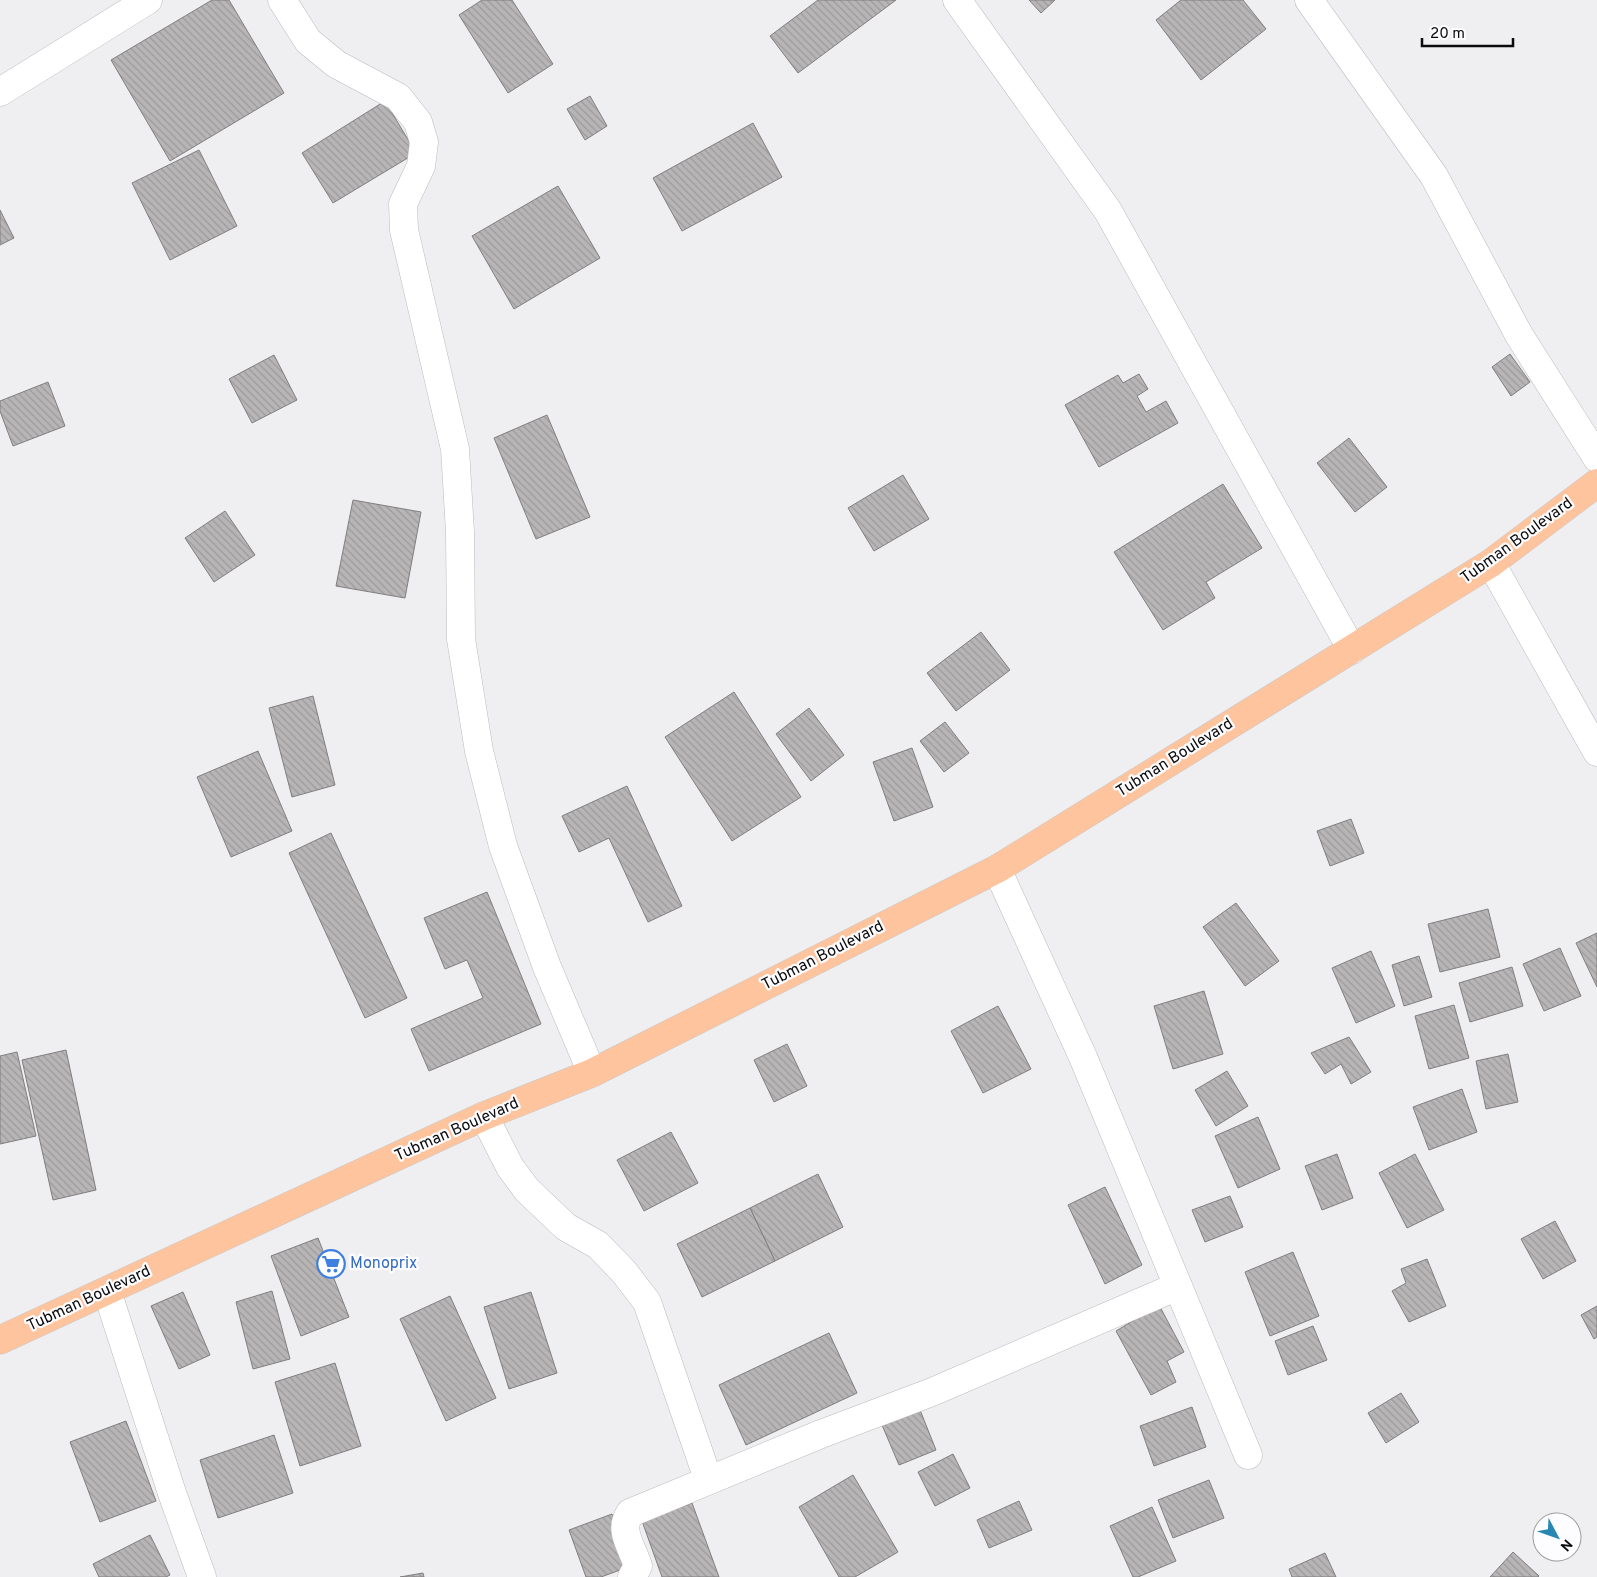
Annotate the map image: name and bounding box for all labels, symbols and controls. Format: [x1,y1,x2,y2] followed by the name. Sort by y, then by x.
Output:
[1422,15,1513,47] scale bar
[1430,25,1465,44] text: 20 m
[1457,494,1577,588] street label: Tubman Boulevard
[1113,714,1237,802] street label: Tubman Boulevard
[759,917,887,995] street label: Tubman Boulevard
[392,1094,522,1166] street label: Tubman Boulevard
[316,1249,346,1279] supermarket icon: Monoprix
[350,1254,417,1274] place label: Monoprix
[24,1262,154,1336] street label: Tubman Boulevard
[1532,1512,1582,1562] north arrow
[1556,1535,1575,1554] text: N

